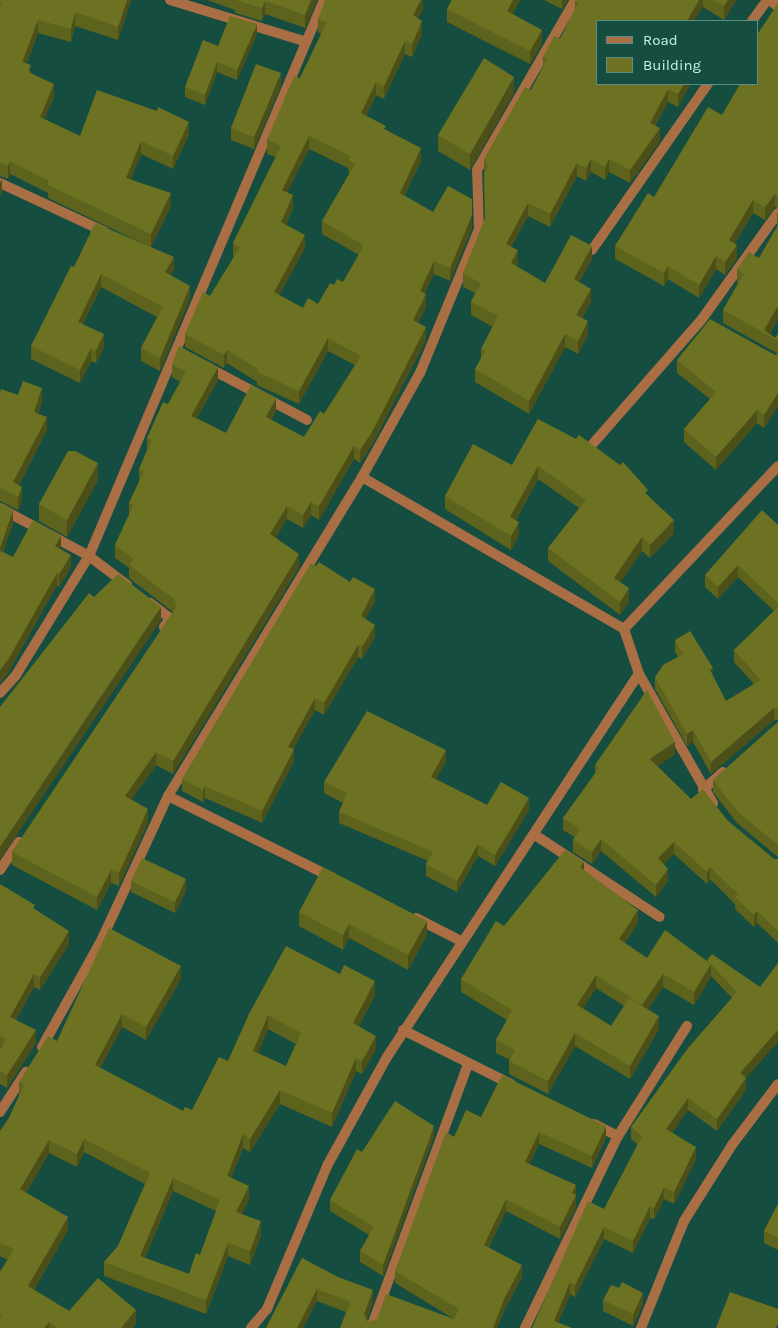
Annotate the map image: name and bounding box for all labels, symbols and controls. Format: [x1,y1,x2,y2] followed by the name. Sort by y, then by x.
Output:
[596,20,758,85] legend
[643,31,678,49] text: Road
[643,56,701,74] text: Building

